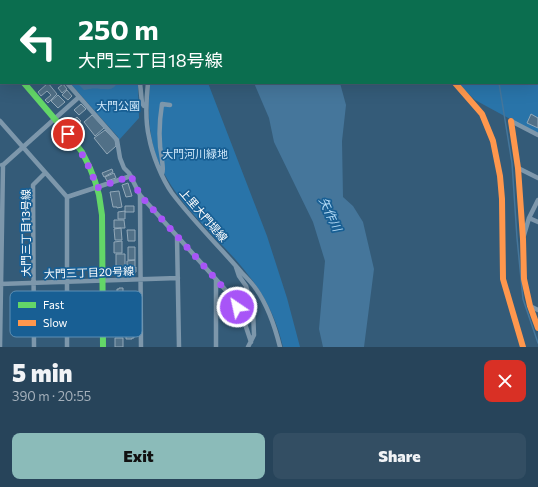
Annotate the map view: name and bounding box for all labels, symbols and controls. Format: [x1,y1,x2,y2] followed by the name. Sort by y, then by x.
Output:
[78,12,159,46] text: 250 m
[12,16,64,68] icon: left
[78,49,223,71] text: 大門三丁目18号線
[96,99,140,112] park label: 大門公園
[51,117,85,151] pin
[57,123,79,145] icon: arrive
[162,147,228,160] park label: 大門河川緑地
[177,186,231,244] street label: 上里大門堤線
[19,189,32,277] street label: 大門三丁目13号線
[317,195,346,235] water label: 矢作川
[44,264,134,280] street label: 大門三丁目20号線
[216,286,258,328] position arrow
[10,291,142,337] legend
[43,298,65,311] text: Fast
[43,316,68,329] text: Slow
[12,358,73,387] text: 5 min
[484,360,526,402] button: close
[12,388,91,404] text: 390 m · 20:55
[12,433,265,479] button: Exit
[273,433,526,479] button: Share

